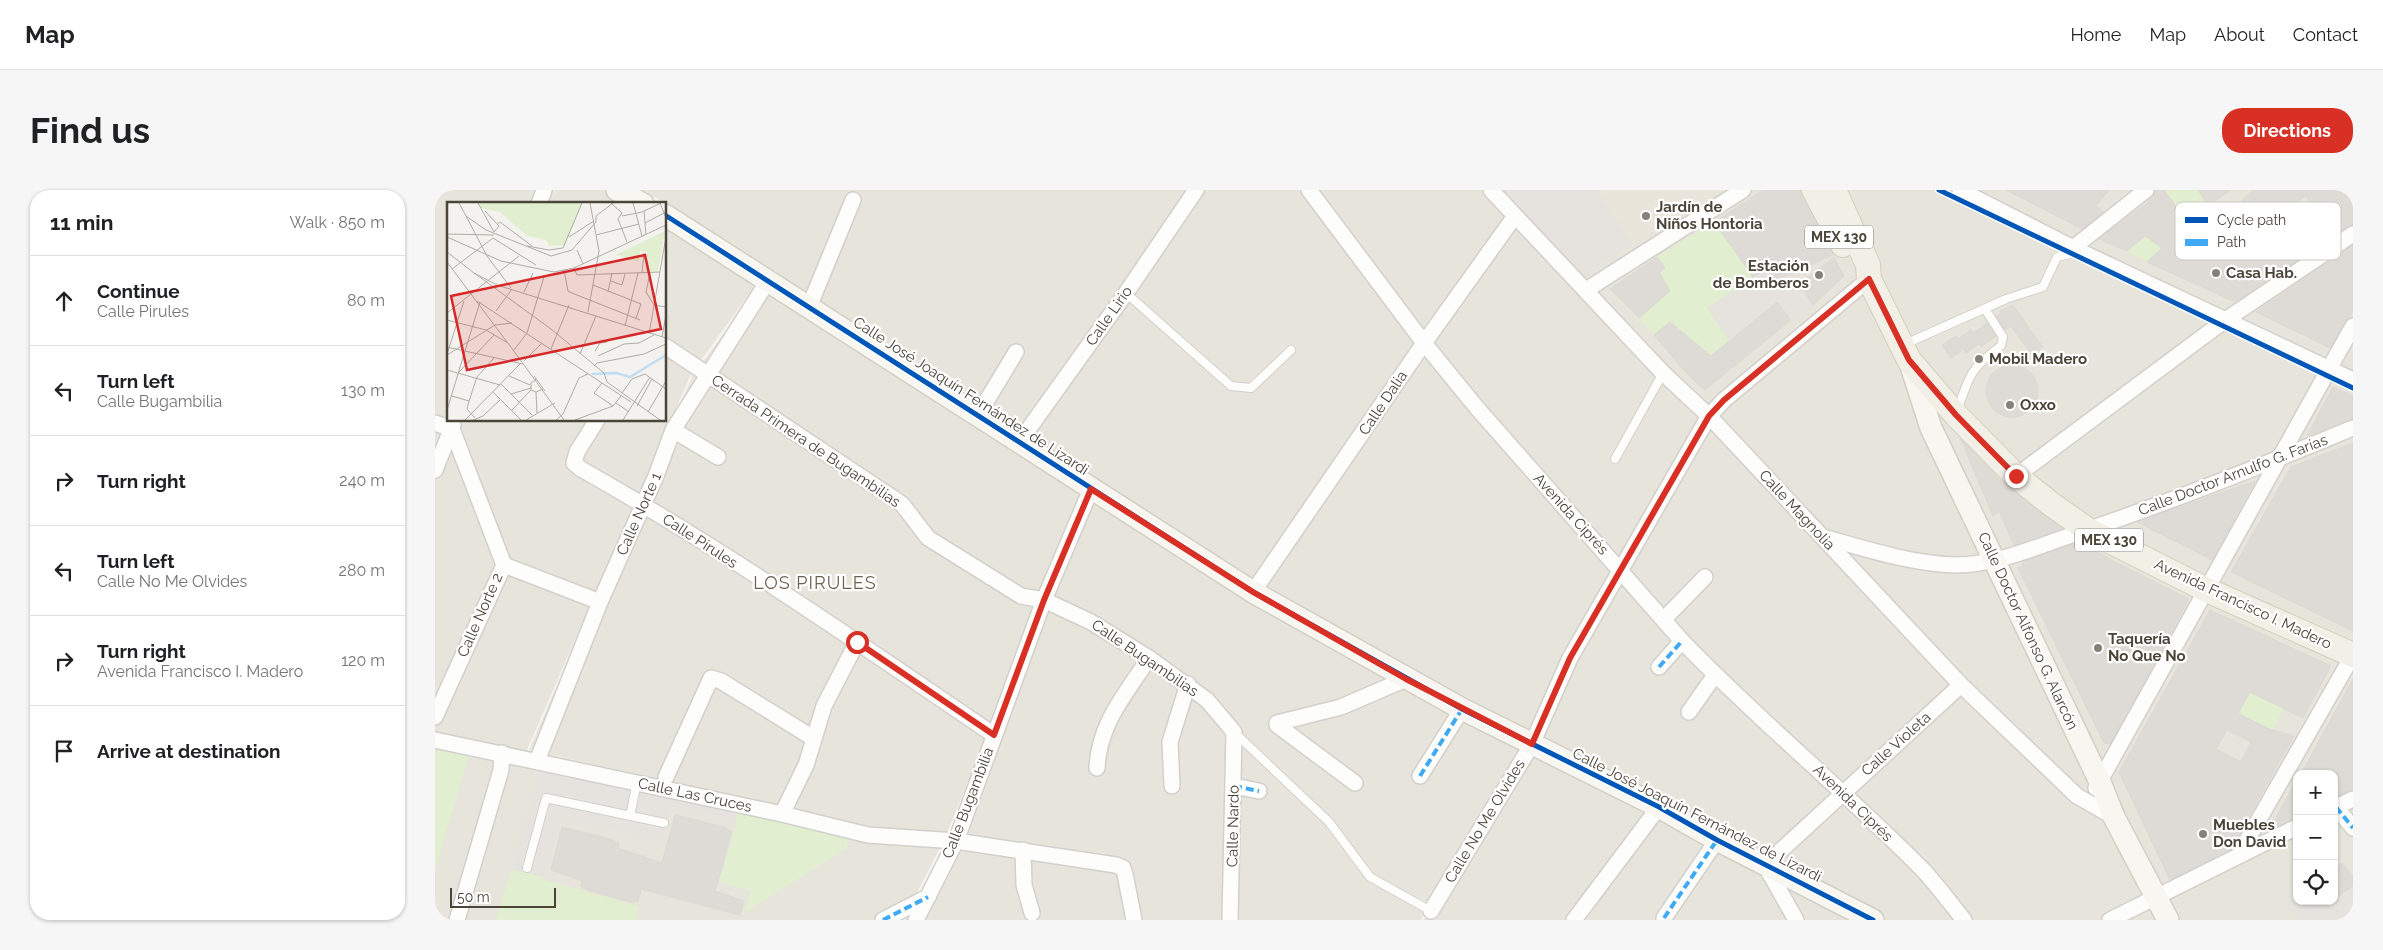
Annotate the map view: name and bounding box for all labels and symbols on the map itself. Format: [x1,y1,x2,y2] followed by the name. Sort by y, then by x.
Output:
[1656,198,1763,233] place label: Jardín de Niños Hontoria
[447,202,666,421] inset map
[2175,202,2341,260] legend
[1640,210,1652,222] marker: Jardín de Niños Hontoria
[2217,212,2286,228] text: Cycle path
[1805,226,1873,248] road number: MEX 130
[2217,234,2246,250] text: Path
[1713,257,1809,292] place label: Estación de Bomberos
[2226,264,2297,282] place label: Casa Hab.
[2210,267,2222,279] marker: Casa Hab.
[1813,269,1825,281] marker: Estación de Bomberos
[1082,283,1136,349] street label: Calle Lirio
[850,313,1092,479] street label: Calle José Joaquín Fernández de Lizardi
[1989,350,2087,368] place label: Mobil Madero
[1973,353,1985,365] marker: Mobil Madero
[1355,367,1411,439] street label: Calle Dalia
[708,371,904,511] street label: Cerrada Primera de Bugambilias
[2020,396,2056,414] place label: Oxxo
[2004,399,2016,411] marker: Oxxo
[2136,431,2330,519] street label: Calle Doctor Arnulfo G. Farías
[2005,465,2028,488] route end
[1755,466,1839,554] street label: Calle Magnolia
[613,469,666,558] street label: Calle Norte 1
[1530,470,1612,558] street label: Avenida Ciprés
[659,510,741,572] street label: Calle Pirules
[2075,528,2143,552] road number: MEX 130
[1974,529,2082,733] street label: Calle Doctor Alfonso G. Alarcón
[2152,555,2334,653] street label: Avenida Francisco I. Madero
[453,570,507,660] street label: Calle Norte 2
[753,572,877,593] district label: LOS PIRULES
[1088,616,1202,700] street label: Calle Bugambilias
[2108,630,2186,665] place label: Taquería No Que No
[846,631,869,654] route start
[2092,642,2104,654] marker: Taquería No Que No
[1858,708,1934,780] street label: Calle Violeta
[1569,744,1825,886] street label: Calle José Joaquín Fernández de Lizardi
[939,745,997,861] street label: Calle Bugambilia
[1441,756,1529,886] street label: Calle No Me Olvides
[1810,761,1896,845] street label: Avenida Ciprés
[636,774,754,816] street label: Calle Las Cruces
[1223,785,1243,867] street label: Calle Nardo
[2213,816,2287,851] place label: Muebles Don David
[2197,828,2209,840] marker: Muebles Don David
[450,885,556,908] scale bar

